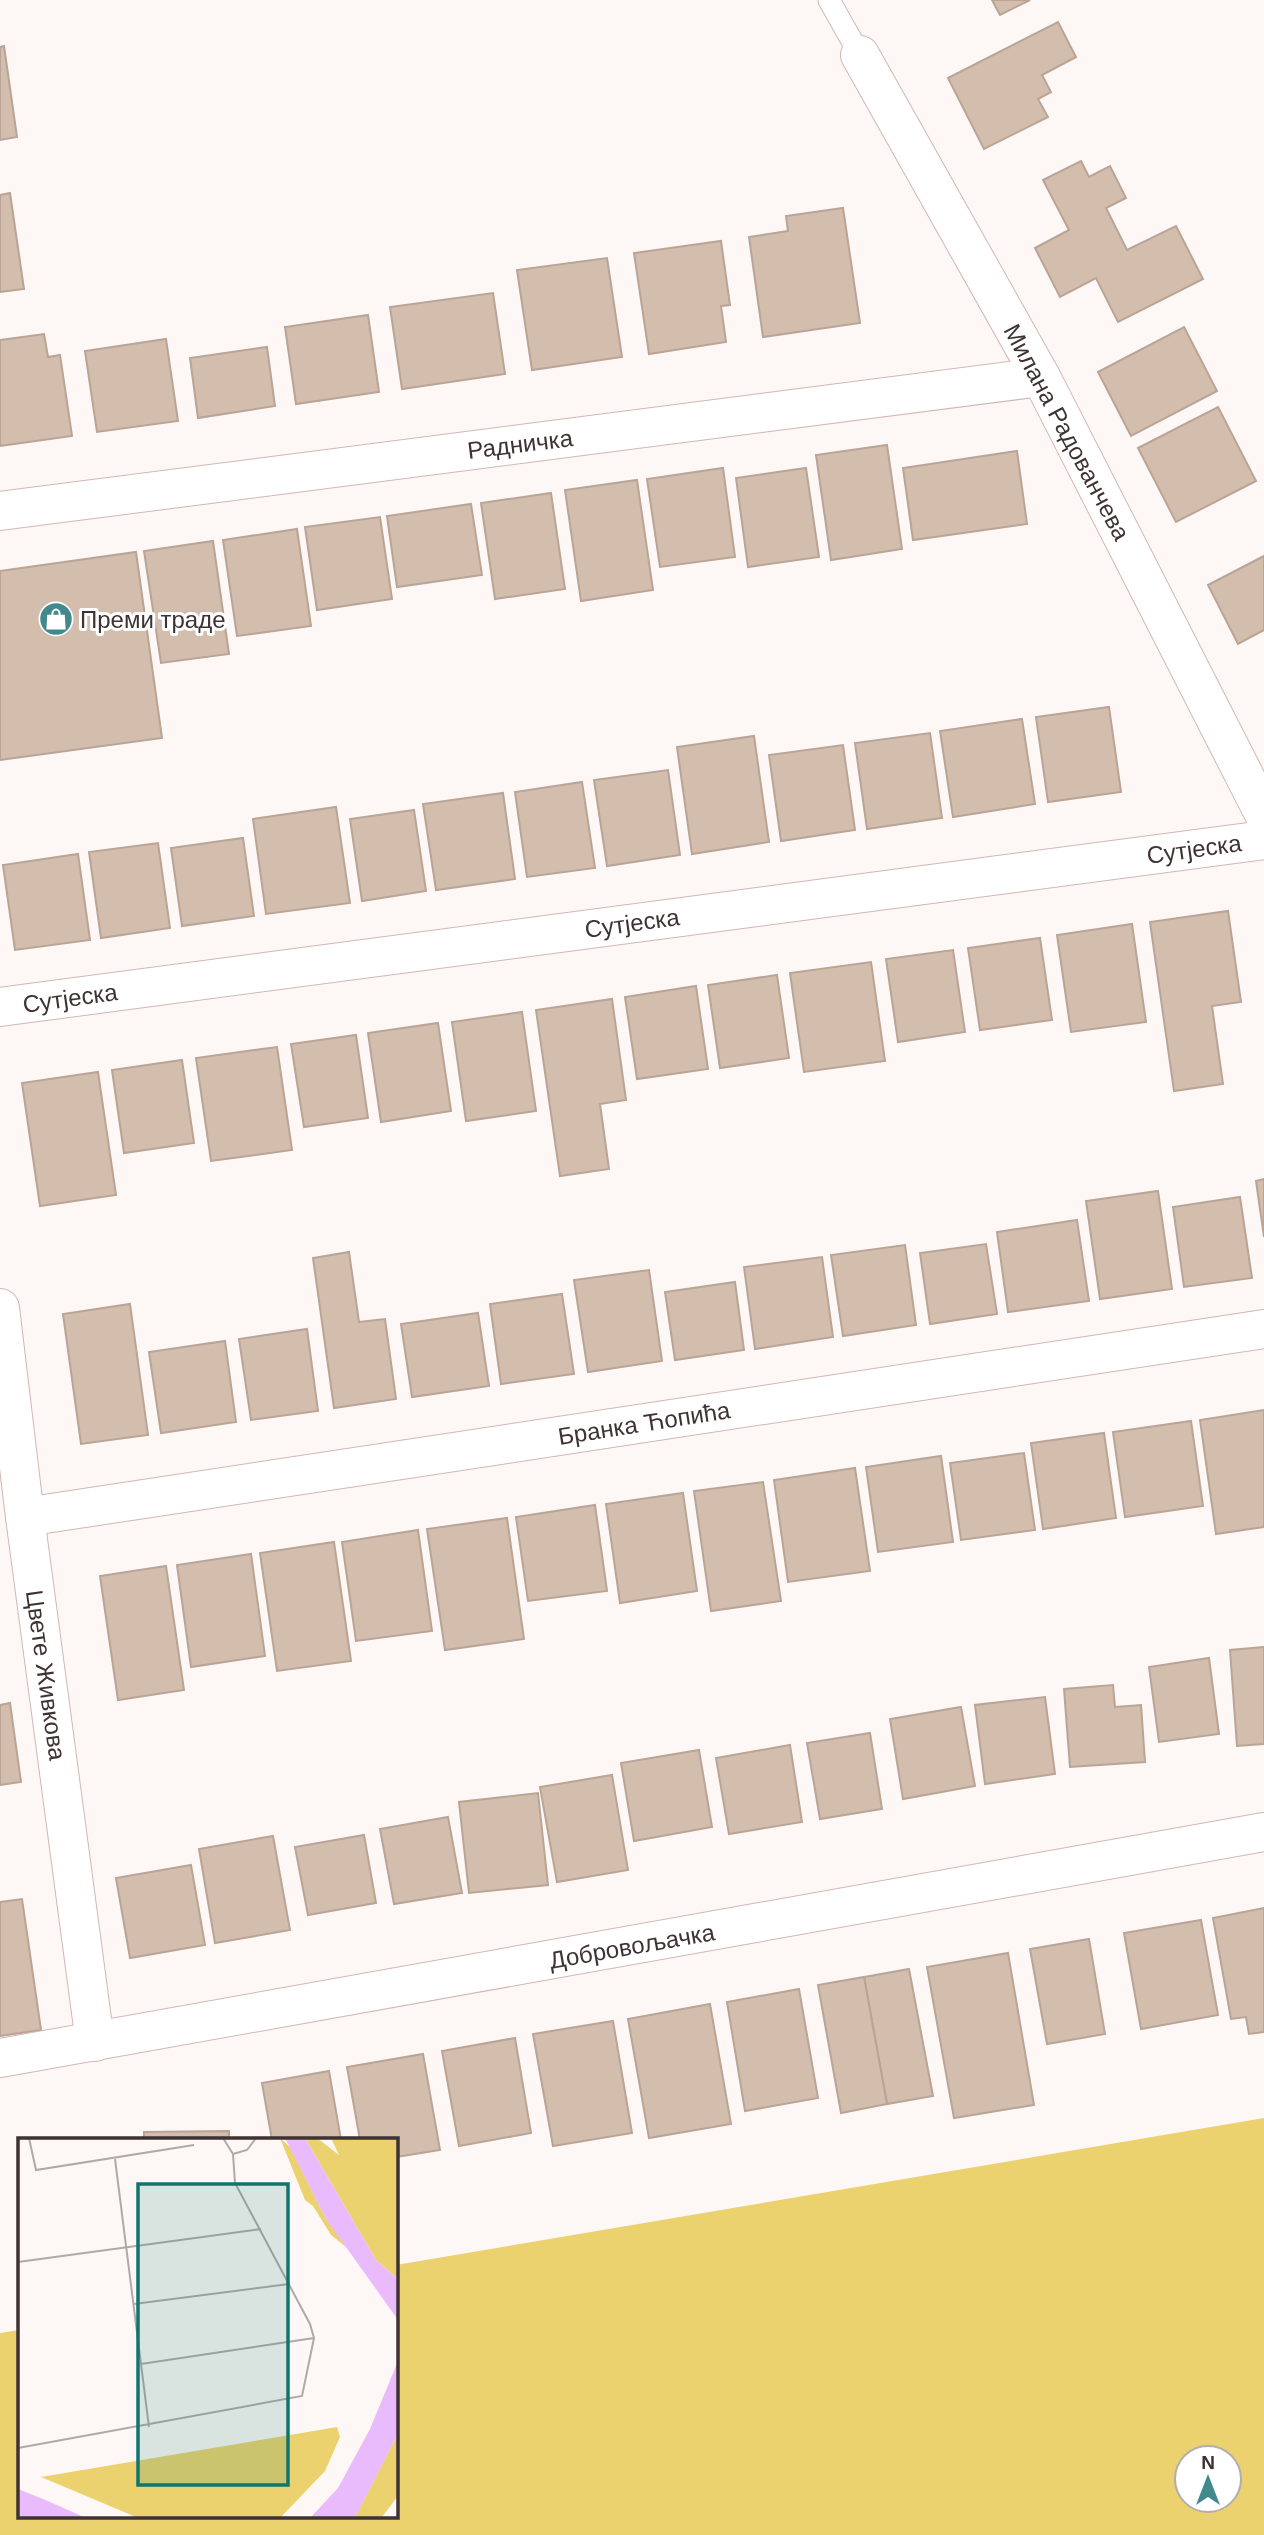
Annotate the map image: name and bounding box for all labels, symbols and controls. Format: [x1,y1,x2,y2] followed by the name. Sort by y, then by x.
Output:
[999,319,1136,545] street label: Милана Радованчева
[466,424,575,464] street label: Радничка
[37,600,75,638] shop icon: Преми траде
[80,606,226,633] place label: Преми траде
[1145,829,1244,869] street label: Сутјеска
[583,903,682,943] street label: Сутјеска
[21,978,120,1018] street label: Сутјеска
[556,1396,733,1450] street label: Бранка Ћопића
[21,1588,71,1763] street label: Цвете Живкова
[547,1918,718,1974] street label: Добровољачка
[18,2138,397,2518] inset map
[1173,2444,1243,2514] north arrow
[1201,2452,1215,2473] text: N

